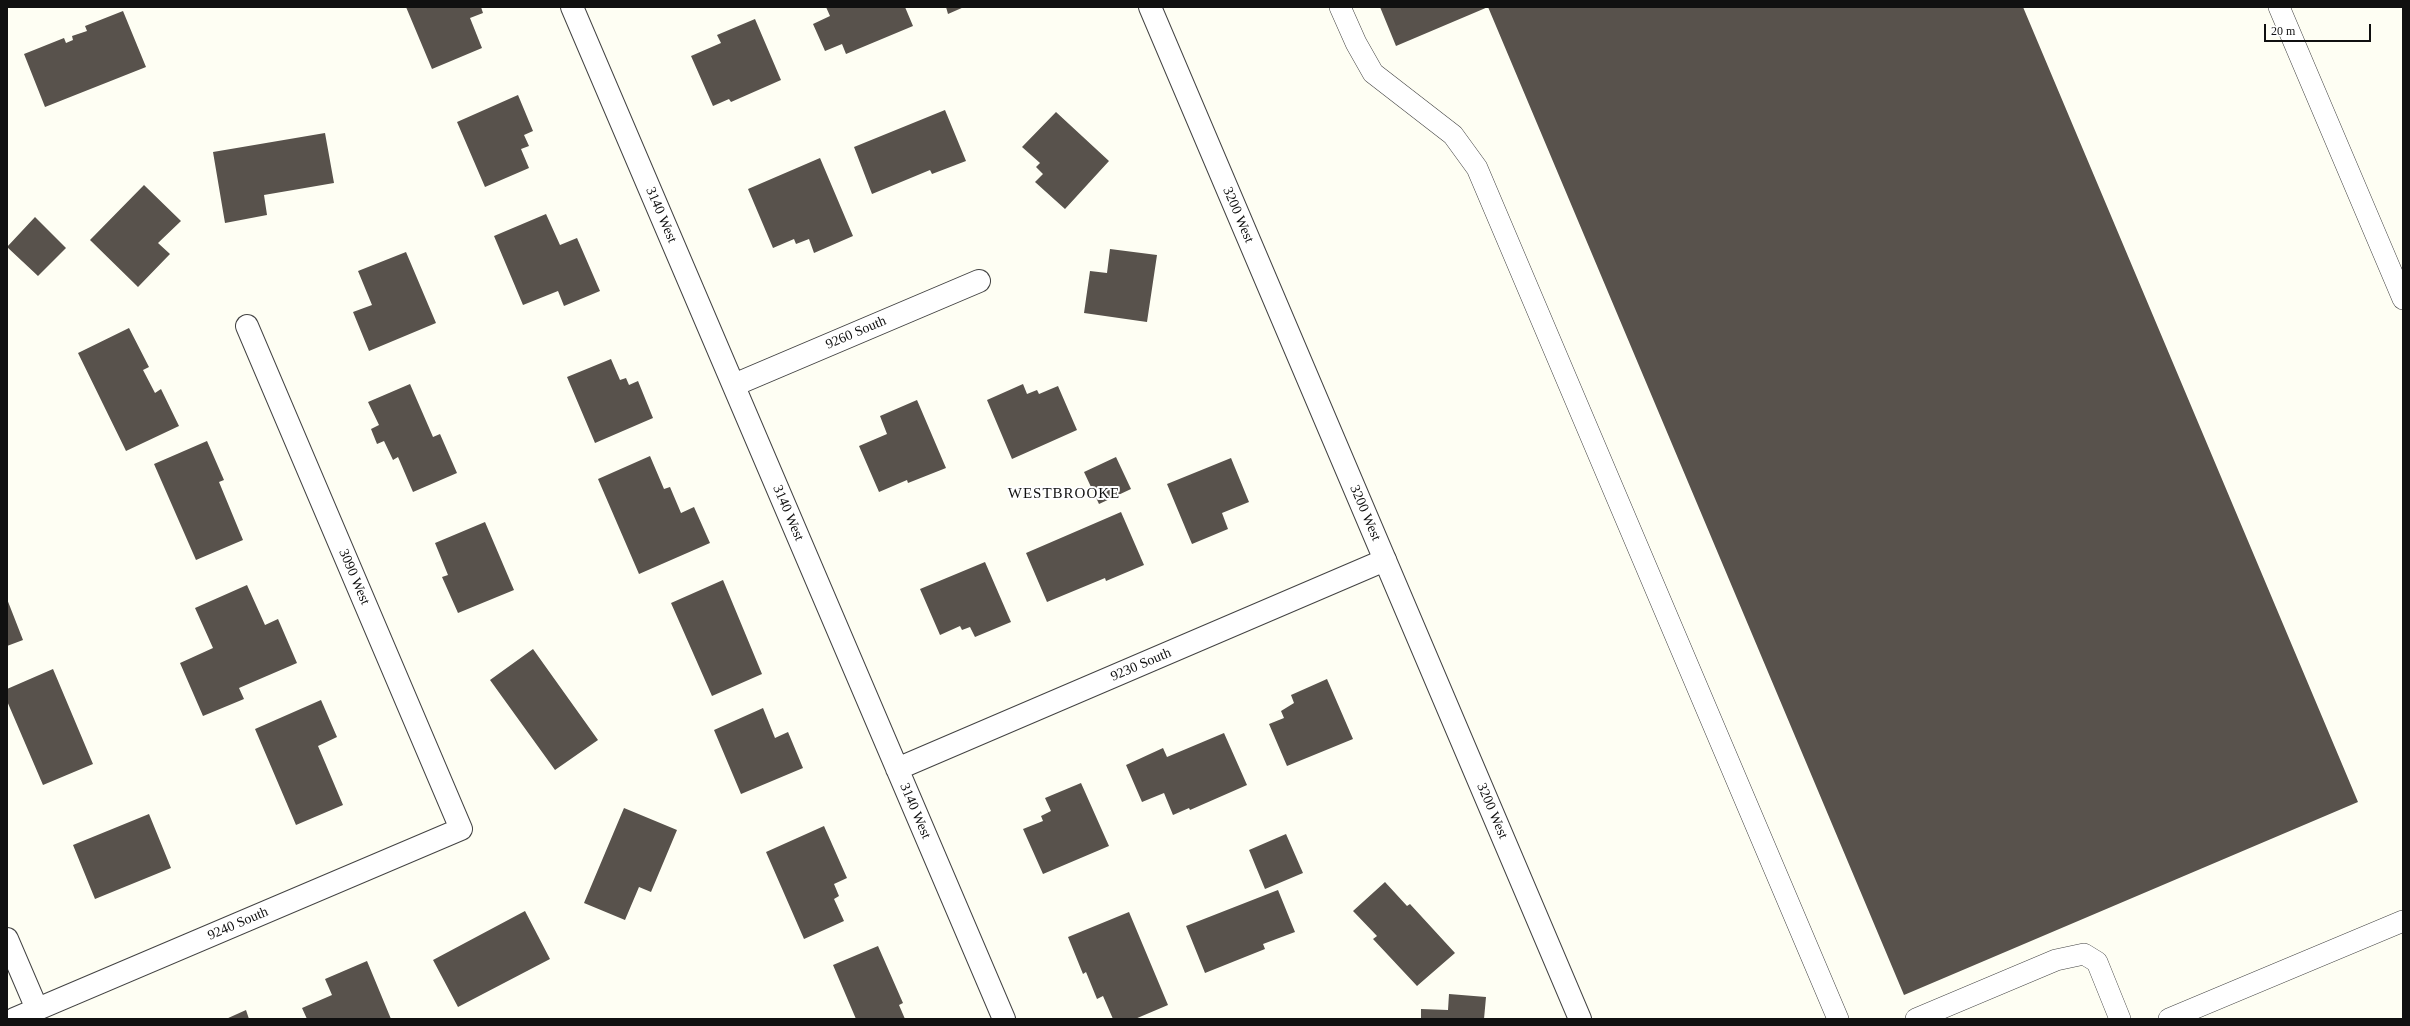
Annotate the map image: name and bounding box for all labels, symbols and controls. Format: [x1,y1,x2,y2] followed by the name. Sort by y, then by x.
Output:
[2266,16,2373,42] scale bar
[2271,24,2295,38] text: 20 m
[642,184,680,246] street label: 3140 West
[1219,184,1257,246] street label: 3200 West
[823,313,889,353] street label: 9260 South
[769,482,807,544] street label: 3140 West
[1346,482,1384,544] street label: 3200 West
[1008,485,1120,503] district label: WESTBROOKE
[335,546,373,608] street label: 3090 West
[1108,645,1174,685] street label: 9230 South
[896,780,934,842] street label: 3140 West
[1473,780,1511,842] street label: 3200 West
[205,904,271,944] street label: 9240 South

